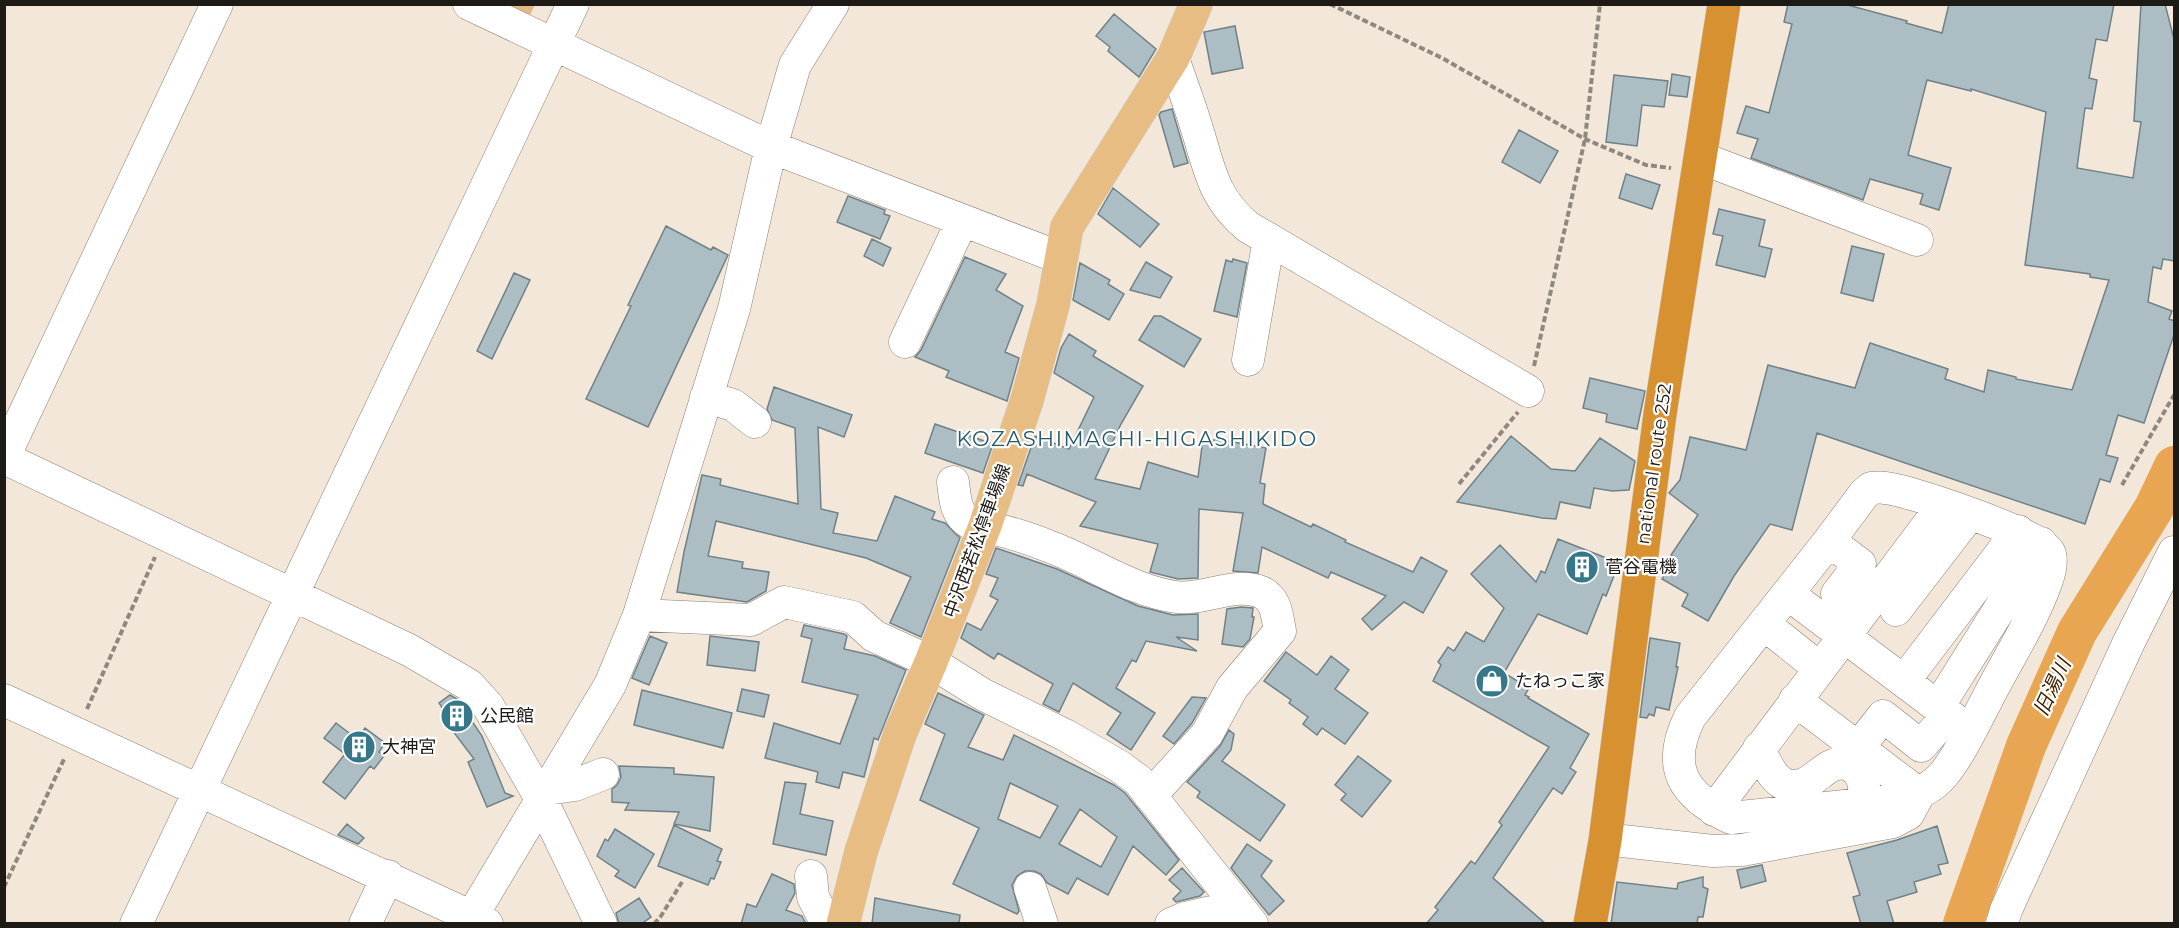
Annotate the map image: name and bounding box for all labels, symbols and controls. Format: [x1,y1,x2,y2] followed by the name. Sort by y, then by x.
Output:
[1632,382,1676,546] street label: national route 252
[956,426,1318,451] district label: KOZASHIMACHI-HIGASHIKIDO
[939,461,1015,621] street label: 中沢西若松停車場線
[1564,549,1600,585] building icon: 菅谷電機
[1605,556,1677,578] place label: 菅谷電機
[2028,653,2076,719] water label: 旧湯川
[1474,663,1510,699] shop icon: たねっこ家
[1515,670,1605,692] place label: たねっこ家
[439,698,475,734] building icon: 公民館
[480,705,534,727] place label: 公民館
[341,729,377,765] building icon: 大神宮
[382,736,436,758] place label: 大神宮

